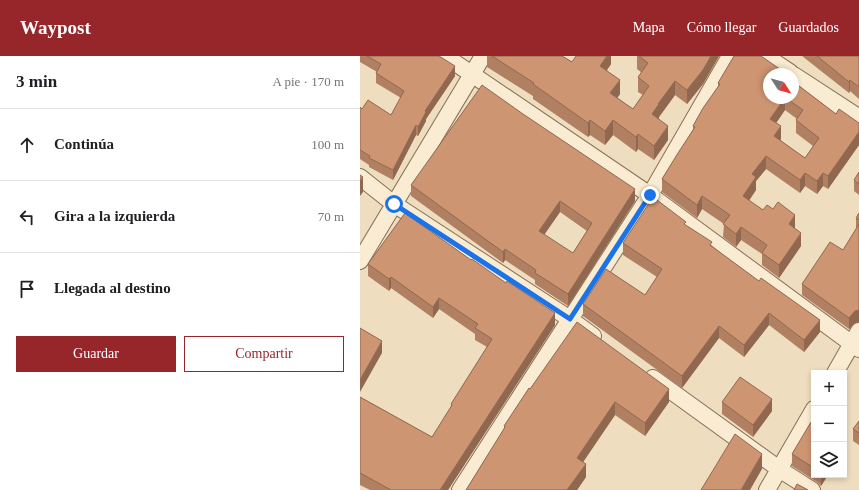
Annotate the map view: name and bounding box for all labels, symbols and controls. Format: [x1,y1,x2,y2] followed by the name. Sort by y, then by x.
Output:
[20,17,91,38] text: Waypost
[633,20,665,35] text: Mapa
[687,20,756,35] text: Cómo llegar
[778,20,839,35] text: Guardados
[763,68,799,104] north arrow
[16,72,57,91] text: 3 min
[273,74,344,89] text: A pie · 170 m
[16,134,38,156] icon: ahead
[54,136,114,152] text: Continúa
[311,137,344,152] text: 100 m
[641,186,659,204] route end
[385,195,403,213] route start
[16,206,38,228] icon: left
[54,208,175,224] text: Gira a la izquierda
[318,209,344,224] text: 70 m
[16,278,38,300] icon: arrive
[54,280,171,296] text: Llegada al destino
[16,336,176,372] button: Guardar
[184,336,344,372] button: Compartir
[811,370,847,478] map controls
[811,370,847,406] button: +
[811,406,847,442] button: −
[811,442,847,478] button: layers

